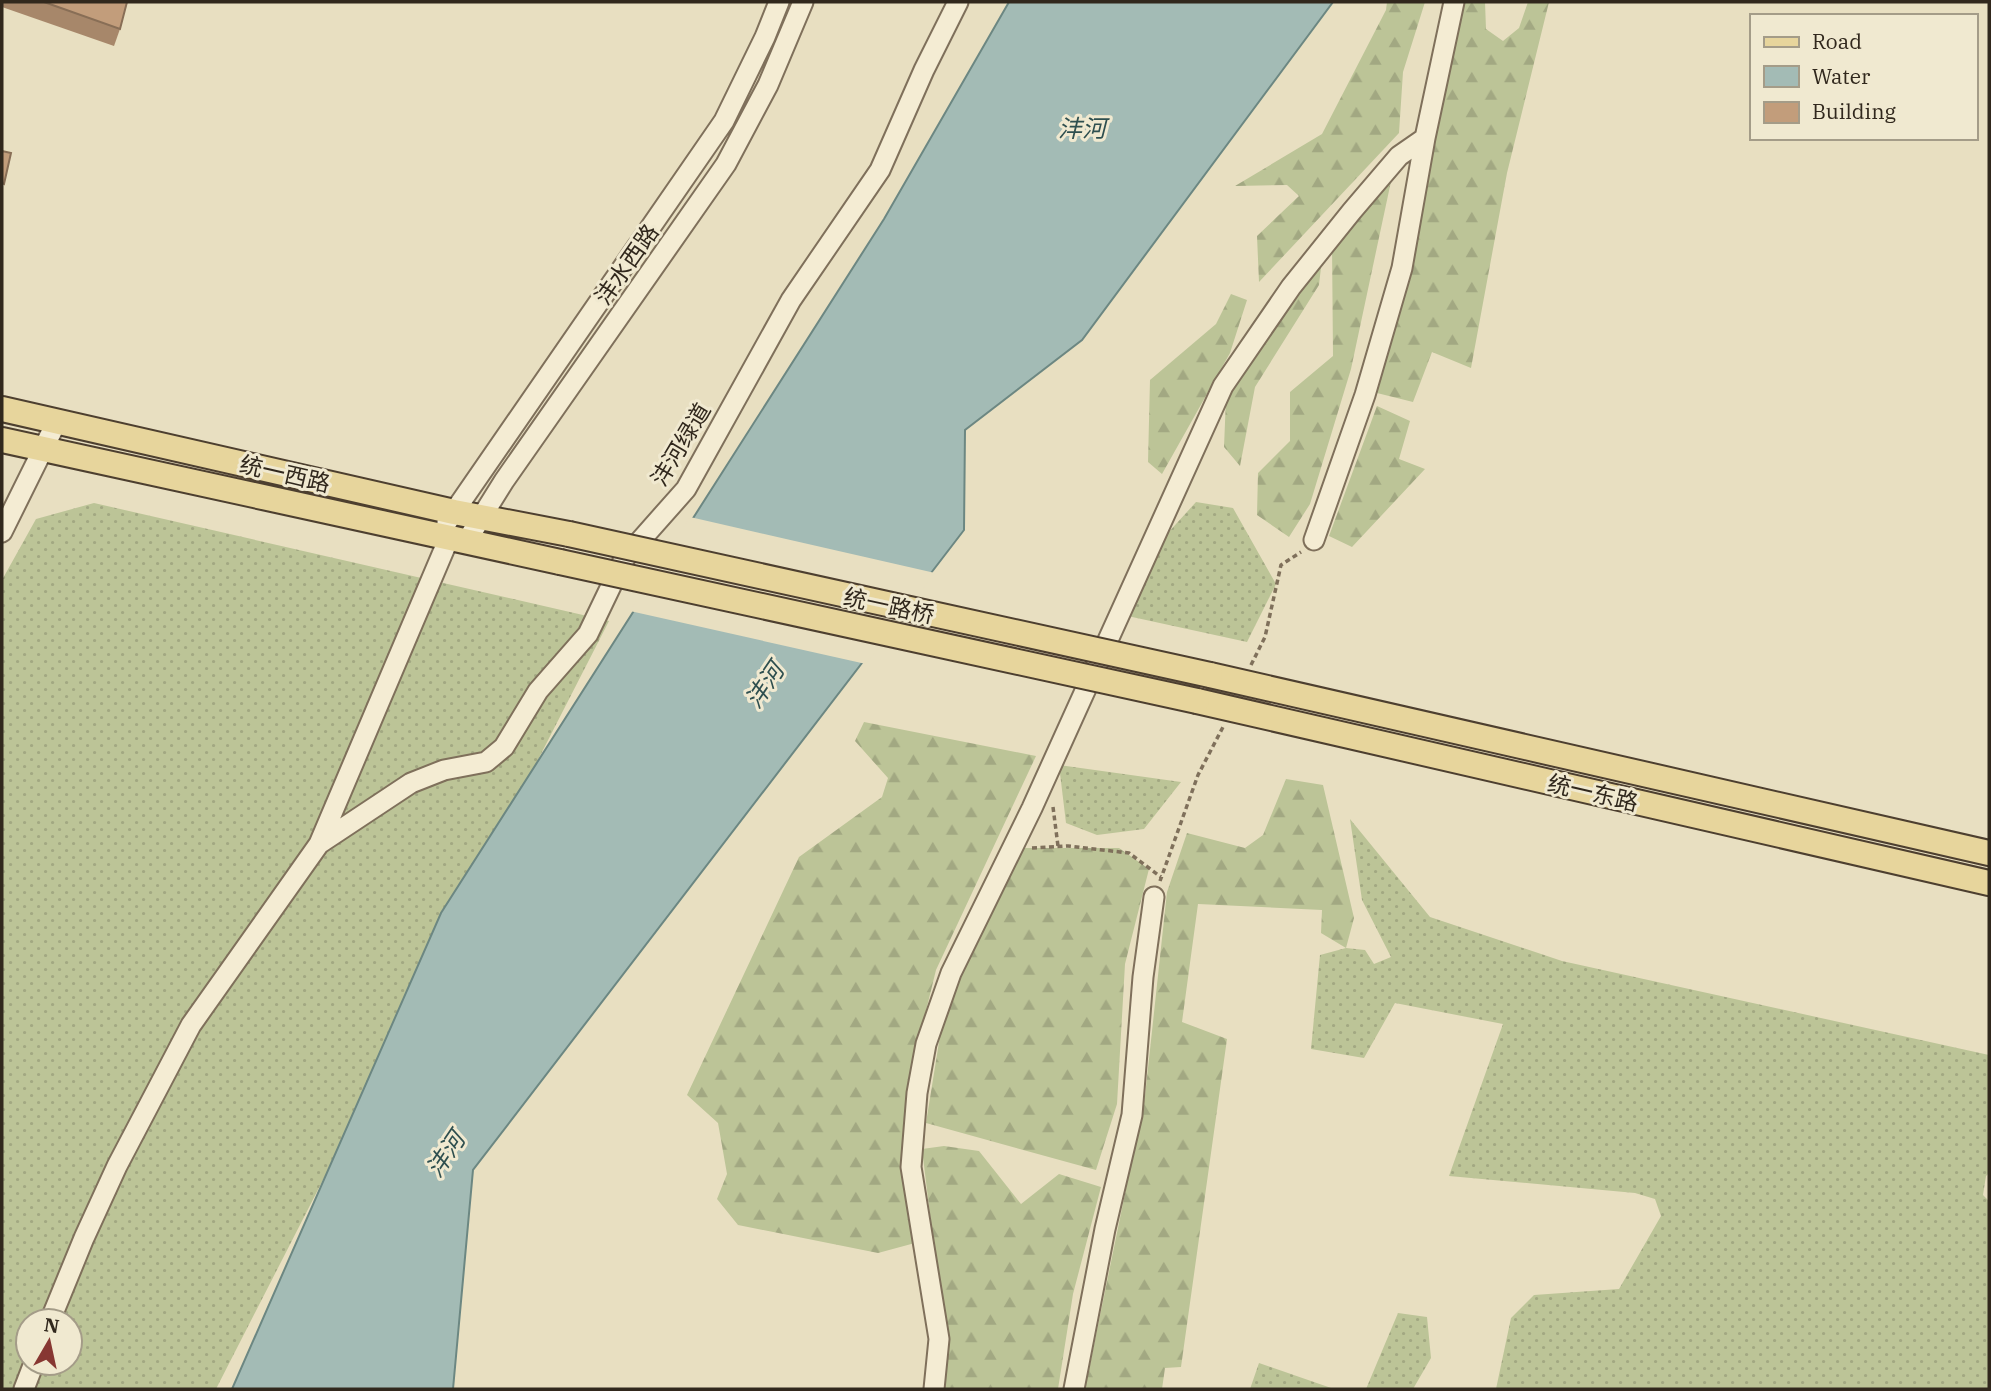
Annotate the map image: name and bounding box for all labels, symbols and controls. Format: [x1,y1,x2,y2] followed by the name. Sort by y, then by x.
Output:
[1750,14,1977,140] legend
[1812,27,1862,55] text: Road
[1812,62,1871,90] text: Water
[1812,97,1897,125] text: Building
[1058,112,1110,144] water label: 沣河
[587,218,665,310] street label: 沣水西路
[643,397,717,491] street label: 沣河绿道
[237,448,333,498] street label: 统一西路
[841,581,937,629] street label: 统一路桥
[737,653,793,714] water label: 沣河
[1545,767,1641,817] street label: 统一东路
[418,1122,474,1183] water label: 沣河
[14,1307,84,1377] north arrow
[42,1312,61,1338] text: N

